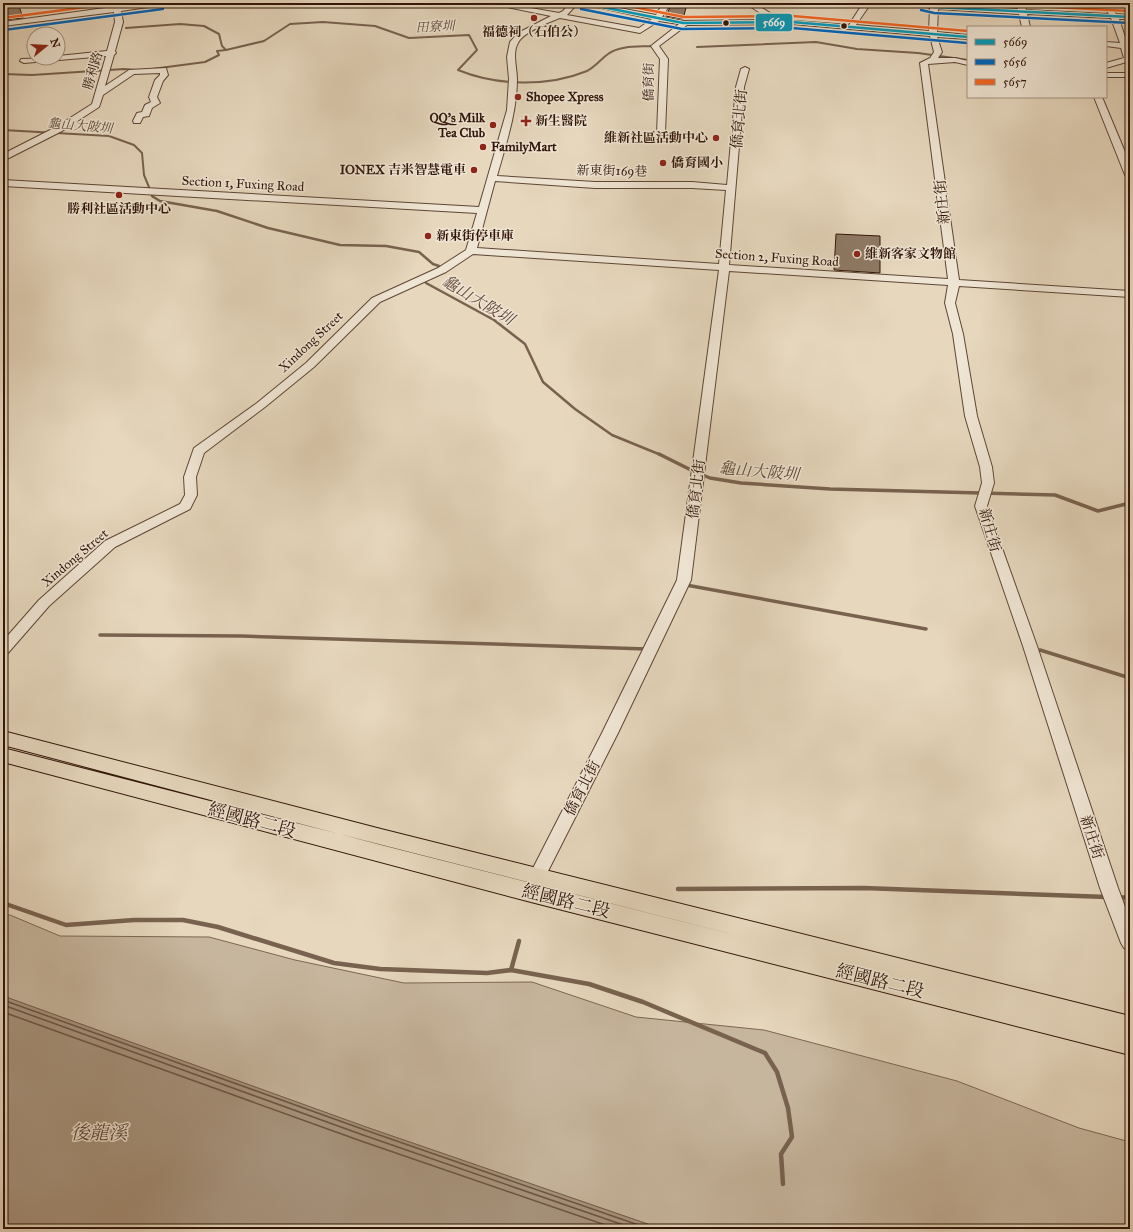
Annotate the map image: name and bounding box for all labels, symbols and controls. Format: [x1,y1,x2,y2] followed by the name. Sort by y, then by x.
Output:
[529,13,539,23] marker: 福德祠（石伯公）
[755,13,793,32] line badge: 5669
[763,16,785,30] text: 5669
[415,18,457,36] water label: 田寮圳
[721,18,731,28] unlabelled marker
[839,21,849,31] unlabelled marker
[482,24,586,40] place label: 福德祠（石伯公）
[26,26,66,66] north arrow
[967,26,1107,98] legend
[1003,35,1027,49] text: 5669
[47,37,63,50] text: N
[80,50,106,92] street label: 勝利路
[1003,55,1027,69] text: 5656
[641,62,657,102] street label: 僑育街
[1003,75,1027,89] text: 5657
[727,88,751,150] street label: 僑育北街
[526,89,604,105] place label: Shopee Xpress
[513,92,523,102] marker: Shopee Xpress
[429,110,486,141] place label: QQ's Milk Tea Club
[535,113,587,129] place label: 新生醫院
[47,115,115,137] water label: 龜山大陂圳
[520,115,532,127] marker: 新生醫院
[488,120,498,130] marker: QQ's Milk Tea Club
[604,130,708,146] place label: 維新社區活動中心
[711,133,721,143] marker: 維新社區活動中心
[491,139,557,155] place label: FamilyMart
[478,142,488,152] marker: FamilyMart
[671,155,723,171] place label: 僑育國小
[658,158,668,168] marker: 僑育國小
[340,162,466,178] place label: IONEX 吉米智慧電車
[576,162,648,180] street label: 新東街169巷
[469,165,479,175] marker: IONEX 吉米智慧電車
[181,173,305,195] street label: Section 1, Fuxing Road
[931,179,953,225] street label: 新庄街
[114,190,124,200] marker: 勝利社區活動中心
[67,201,171,217] place label: 勝利社區活動中心
[436,228,514,244] place label: 新東街停車庫
[423,231,433,241] marker: 新東街停車庫
[715,246,840,270] street label: Section 2, Fuxing Road
[865,246,956,262] place label: 維新客家文物館
[852,249,862,259] marker: 維新客家文物館
[439,271,520,330] water label: 龜山大陂圳
[276,308,347,376] street label: Xindong Street
[683,458,709,520] street label: 僑育北街
[718,458,803,484] water label: 龜山大陂圳
[975,506,1005,554] street label: 新庄街
[38,525,112,591] street label: Xindong Street
[560,757,604,819] street label: 僑育北街
[206,798,298,842] street label: 經國路二段
[1076,813,1108,861] street label: 新庄街
[520,879,612,923] street label: 經國路二段
[834,959,926,1003] street label: 經國路二段
[70,1121,129,1144] water label: 後龍溪

